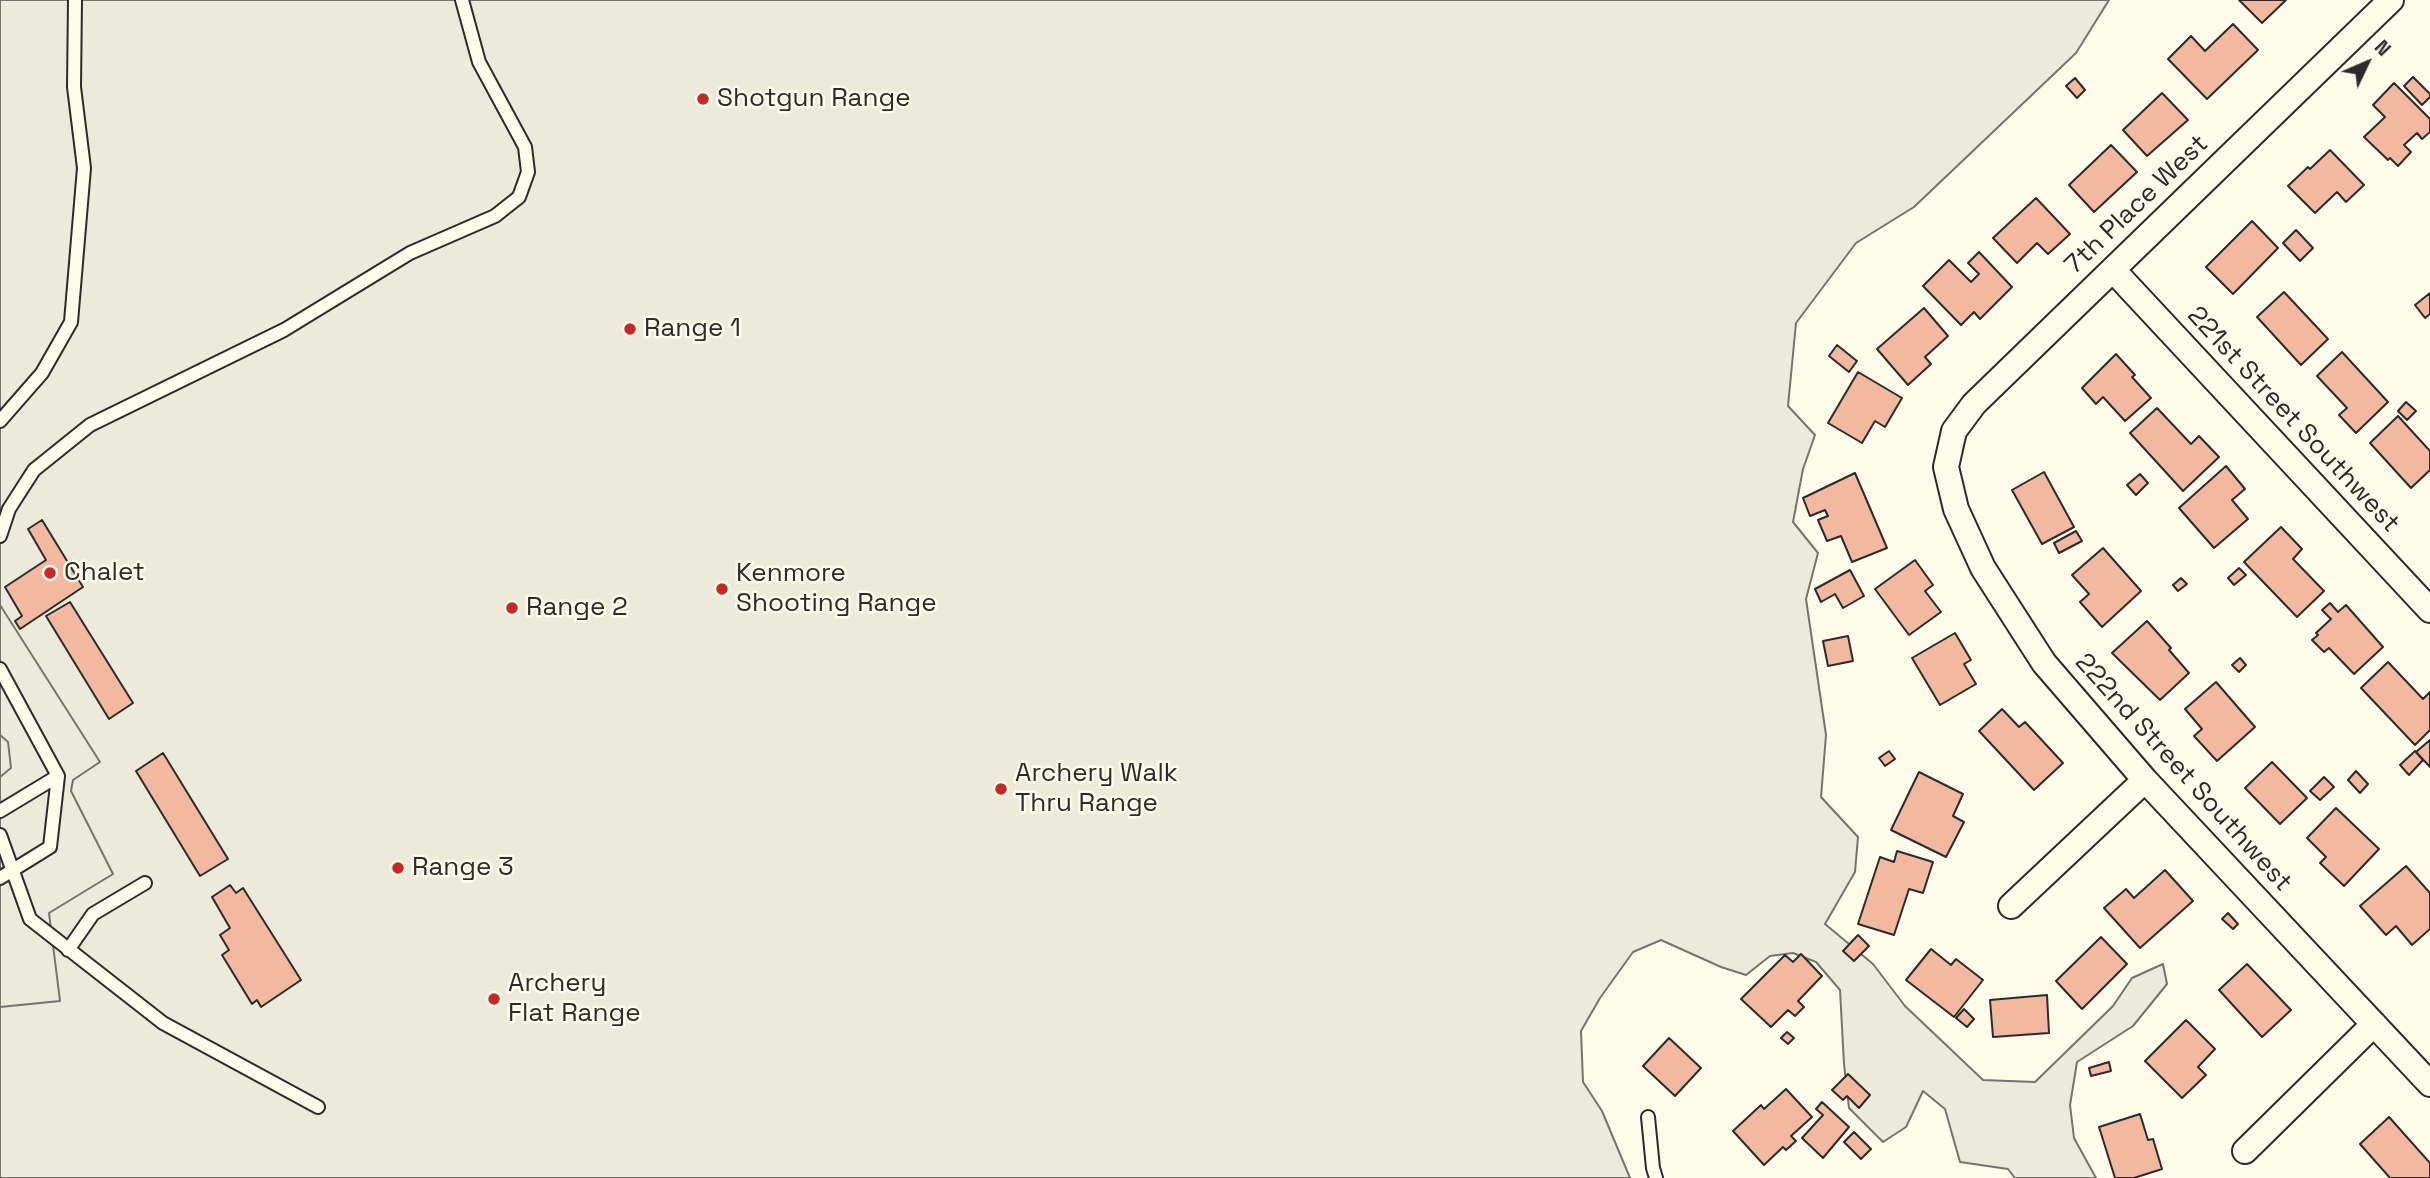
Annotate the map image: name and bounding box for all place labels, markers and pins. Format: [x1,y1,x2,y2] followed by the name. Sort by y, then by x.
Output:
[717,83,911,115] place label: Shotgun Range
[695,91,711,107] marker: Shotgun Range
[644,313,741,345] place label: Range 1
[622,321,638,337] marker: Range 1
[64,557,145,589] place label: Chalet
[736,558,937,620] place label: Kenmore Shooting Range
[42,565,58,581] marker: Chalet
[714,581,730,597] marker: Kenmore Shooting Range
[526,592,628,624] place label: Range 2
[504,600,520,616] marker: Range 2
[1015,758,1178,820] place label: Archery Walk Thru Range
[993,781,1009,797] marker: Archery Walk Thru Range
[412,852,514,884] place label: Range 3
[390,860,406,876] marker: Range 3
[508,968,641,1030] place label: Archery Flat Range
[486,991,502,1007] marker: Archery Flat Range

